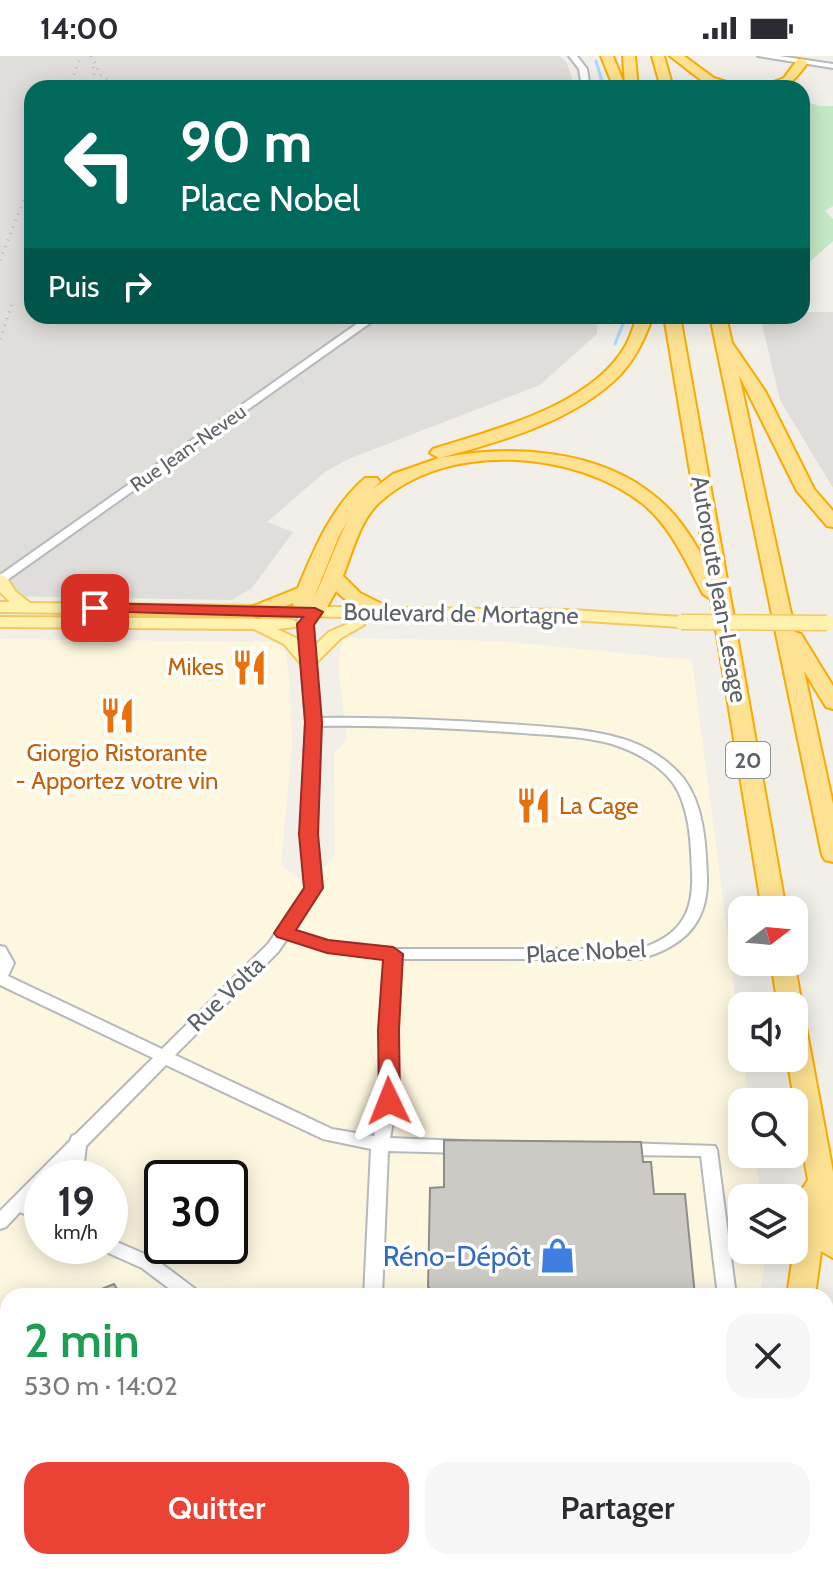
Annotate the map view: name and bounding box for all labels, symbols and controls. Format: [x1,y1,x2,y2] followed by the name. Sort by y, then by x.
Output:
[40,10,119,47] text: 14:00
[180,108,312,176] text: 90 m
[48,112,152,216] icon: left
[180,176,360,220] text: Place Nobel
[115,264,159,308] icon: right
[48,268,99,305] text: Puis
[126,399,250,497] street label: Rue Jean-Neveu
[685,473,754,705] street label: Autoroute Jean-Lesage
[61,574,129,642] pin
[73,586,117,630] icon: arrive
[343,597,579,630] street label: Boulevard de Mortagne
[231,648,269,686] restaurant icon: Mikes
[167,652,224,681] place label: Mikes
[98,697,136,735] restaurant icon: Giorgio Ristorante - Apportez votre vin
[16,738,218,795] place label: Giorgio Ristorante - Apportez votre vin
[726,742,770,778] road number: 20
[514,787,552,825] restaurant icon: La Cage
[559,791,639,820] place label: La Cage
[728,896,808,976] north arrow
[728,896,808,1264] map controls
[525,934,647,969] street label: Place Nobel
[181,950,271,1037] street label: Rue Volta
[728,992,808,1072] button: sound
[347,1059,431,1143] position arrow
[728,1088,808,1168] button: search
[144,1160,248,1264] speed limit sign: 30
[57,1177,95,1226] text: 19
[728,1184,808,1264] button: layers
[54,1220,98,1244] text: km/h
[538,1237,576,1275] shop icon: Réno-Dépôt
[383,1239,531,1273] place label: Réno-Dépôt
[24,1311,140,1369] text: 2 min
[726,1314,810,1398] button: close
[24,1370,178,1402] text: 530 m · 14:02
[24,1462,409,1554] button: Quitter
[425,1462,810,1554] button: Partager

